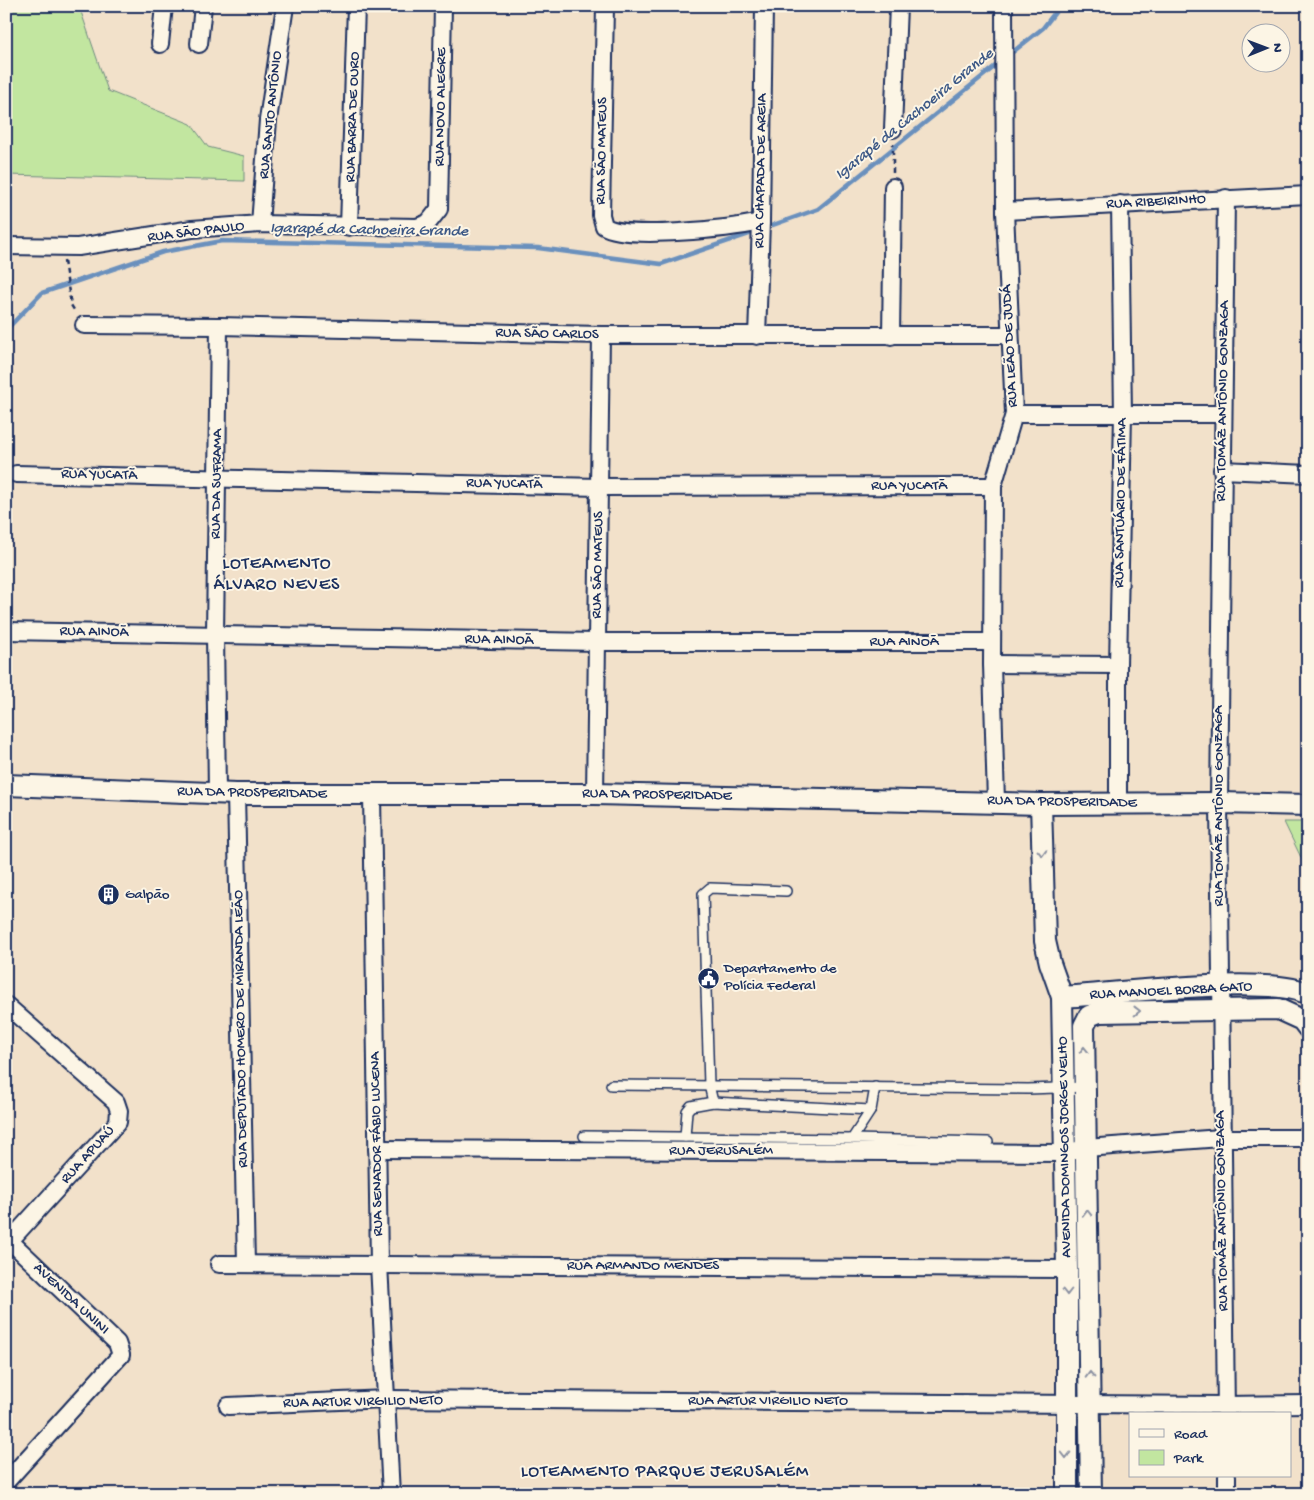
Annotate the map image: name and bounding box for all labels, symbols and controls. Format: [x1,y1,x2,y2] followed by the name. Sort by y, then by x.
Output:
[1242,22,1292,72] north arrow
[1268,43,1285,53] text: N
[832,45,999,185] water label: Igarapé da Cachoeira Grande
[431,47,451,167] street label: RUA NOVO ALEGRE
[255,50,287,180] street label: RUA SANTO ANTÔNIO
[342,51,364,183] street label: RUA BARRA DE OURO
[751,92,771,249] street label: RUA CHAPADA DE AREIA
[592,97,612,205] street label: RUA SÃO MATEUS
[1106,190,1206,214] street label: RUA RIBEIRINHO
[146,217,246,247] street label: RUA SÃO PAULO
[270,220,469,242] water label: Igarapé da Cachoeira Grande
[998,283,1022,408] street label: RUA LEÃO DE JUDÁ
[1212,299,1234,502] street label: RUA TOMÁZ ANTÔNIO GONZAGA
[495,324,599,344] street label: RUA SÃO CARLOS
[1111,417,1131,588] street label: RUA SANTUÁRIO DE FÁTIMA
[207,428,227,539] street label: RUA DA SUFRAMA
[61,465,138,485] street label: RUA YUCATÃ
[466,474,543,494] street label: RUA YUCATÃ
[871,477,948,495] street label: RUA YUCATÃ
[588,511,608,619] street label: RUA SÃO MATEUS
[214,554,340,596] district label: LOTEAMENTO ÁLVARO NEVES
[59,622,130,642] street label: RUA AINOÃ
[464,630,535,650] street label: RUA AINOÃ
[869,633,940,651] street label: RUA AINOÃ
[1210,704,1228,906] street label: RUA TOMÁZ ANTÔNIO GONZAGA
[177,783,328,803] street label: RUA DA PROSPERIDADE
[582,785,733,805] street label: RUA DA PROSPERIDADE
[987,792,1138,812] street label: RUA DA PROSPERIDADE
[1037,849,1047,857] one-way arrow
[97,883,121,907] building icon: Galpão
[125,886,170,904] place label: Galpão
[230,890,252,1168] street label: RUA DEPUTADO HOMERO DE MIRANDA LEÃO
[723,960,837,995] place label: Departamento de Polícia Federal
[696,966,720,990] public building icon: Departamento de Polícia Federal
[1089,978,1253,1004] street label: RUA MANOEL BORBA GATO
[1134,1005,1142,1016] one-way arrow
[1054,1036,1076,1258] street label: AVENIDA DOMINGOS JORGE VELHO
[1079,1046,1089,1054] one-way arrow
[366,1050,388,1237] street label: RUA SENADOR FÁBIO LUCENA
[1211,1109,1233,1312] street label: RUA TOMÁZ ANTÔNIO GONZAGA
[57,1122,119,1188] street label: RUA APUAÚ
[669,1142,773,1160] street label: RUA JERUSALÉM
[1082,1208,1092,1216] one-way arrow
[567,1257,719,1275] street label: RUA ARMANDO MENDES
[29,1259,113,1339] street label: AVENIDA UNINI
[1061,1288,1072,1296] one-way arrow
[1085,1371,1095,1378] one-way arrow
[283,1392,443,1412] street label: RUA ARTUR VIRGILIO NETO
[688,1392,848,1410] street label: RUA ARTUR VIRGILIO NETO
[1129,1412,1292,1478] legend
[1174,1426,1208,1444] text: Road
[1173,1450,1204,1468] text: Park
[1061,1451,1071,1459] one-way arrow
[521,1462,809,1483] district label: LOTEAMENTO PARQUE JERUSALÉM

